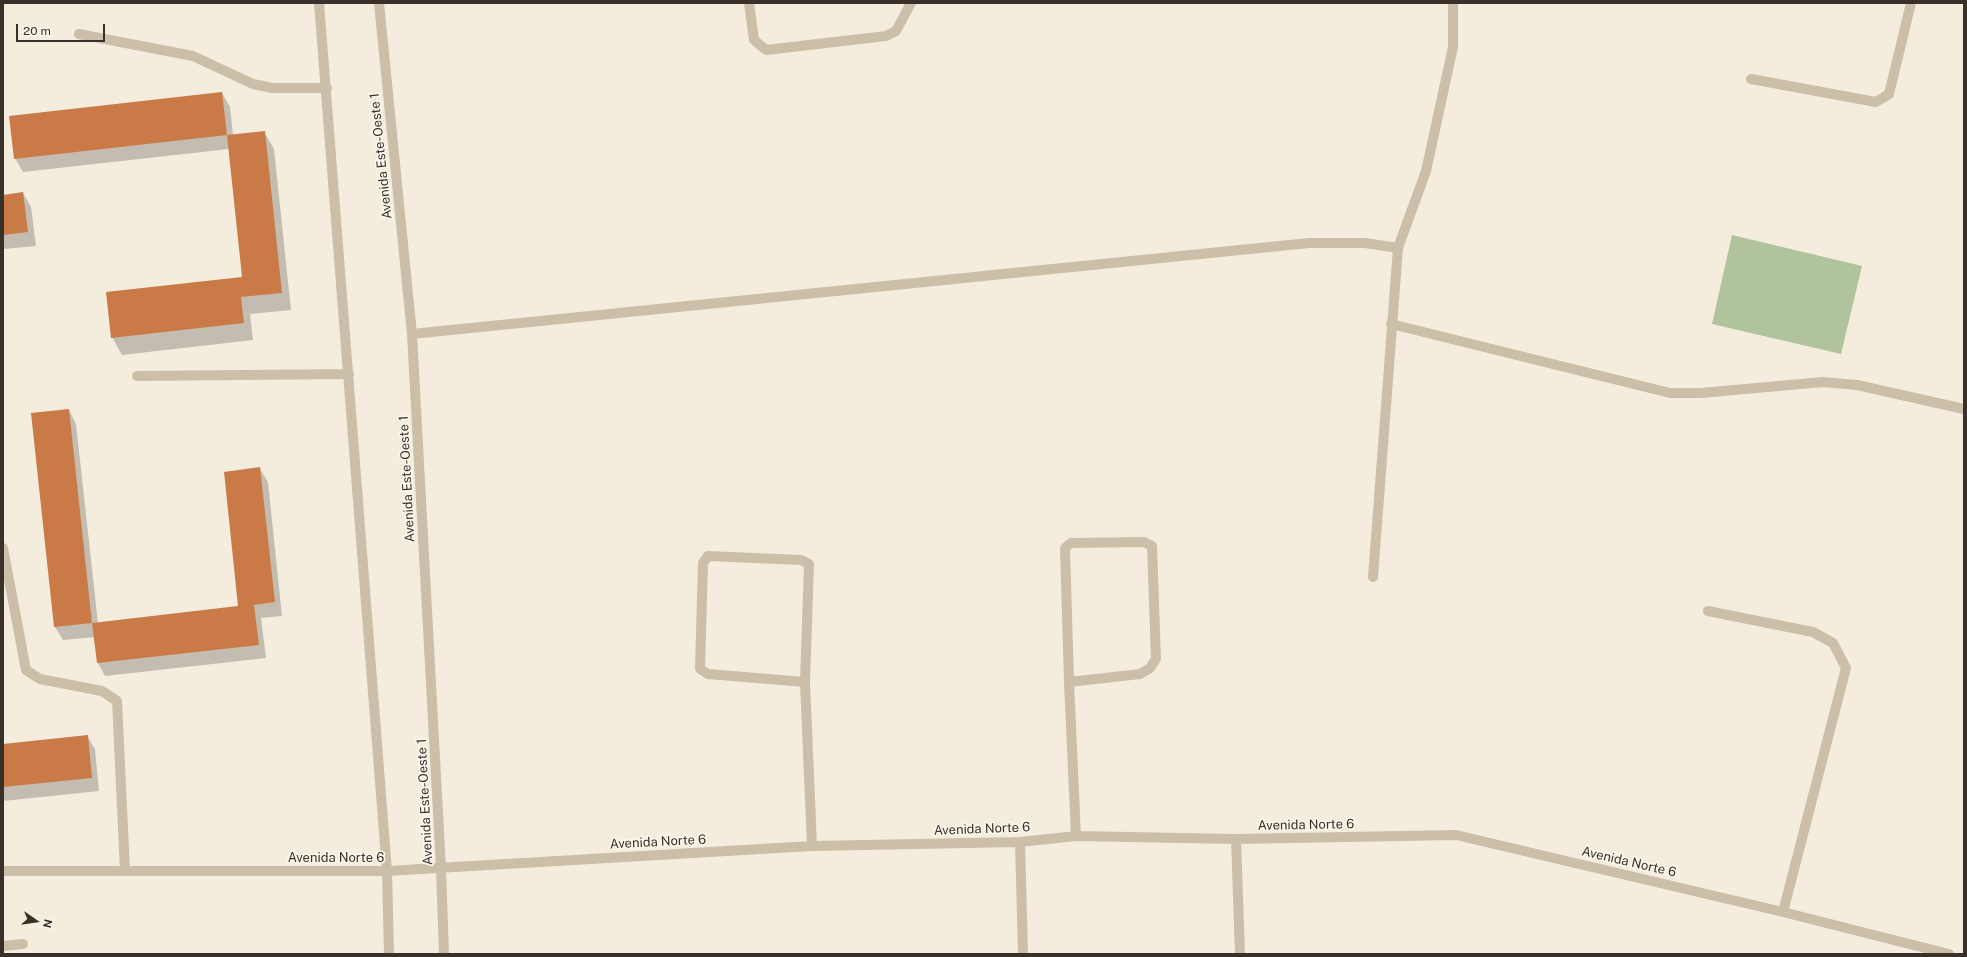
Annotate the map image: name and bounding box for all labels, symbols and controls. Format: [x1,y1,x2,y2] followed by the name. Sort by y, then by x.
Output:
[18,16,107,42] scale bar
[23,24,51,38] text: 20 m
[367,92,395,220] street label: Avenida Este-Oeste 1
[396,415,418,543] street label: Avenida Este-Oeste 1
[414,738,436,866] street label: Avenida Este-Oeste 1
[1258,816,1354,834] street label: Avenida Norte 6
[934,820,1030,838] street label: Avenida Norte 6
[609,832,707,852] street label: Avenida Norte 6
[1580,844,1678,880] street label: Avenida Norte 6
[288,850,384,866] street label: Avenida Norte 6
[16,901,56,941] north arrow
[41,918,55,929] text: N

